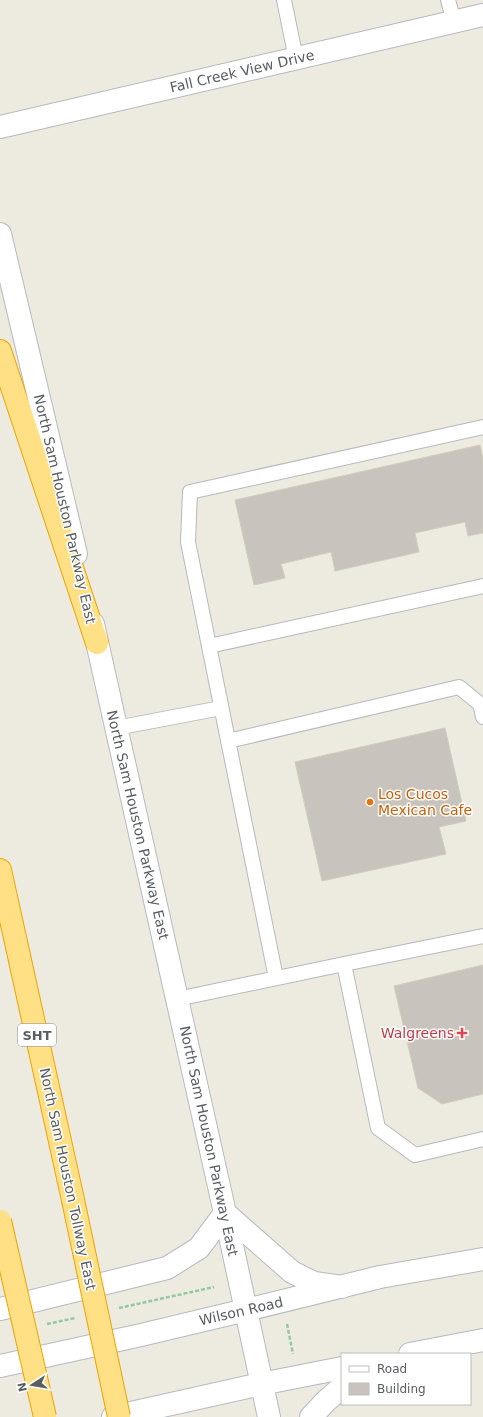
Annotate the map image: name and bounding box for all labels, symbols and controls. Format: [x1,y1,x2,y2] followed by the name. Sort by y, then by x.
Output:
[168,47,316,95] street label: Fall Creek View Drive
[31,393,99,626] street label: North Sam Houston Parkway East
[104,709,172,942] street label: North Sam Houston Parkway East
[378,786,472,818] place label: Los Cucos Mexican Cafe
[365,797,375,807] marker: Los Cucos Mexican Cafe
[18,1024,56,1046] road number: SHT
[177,1024,241,1258] street label: North Sam Houston Parkway East
[381,1025,454,1041] place label: Walgreens
[457,1028,467,1038] marker: Walgreens
[37,1066,100,1292] street label: North Sam Houston Tollway East
[197,1294,285,1328] street label: Wilson Road
[341,1353,471,1405] legend
[377,1362,407,1376] text: Road
[12,1365,52,1405] north arrow
[15,1381,30,1393] text: N
[377,1382,426,1396] text: Building

